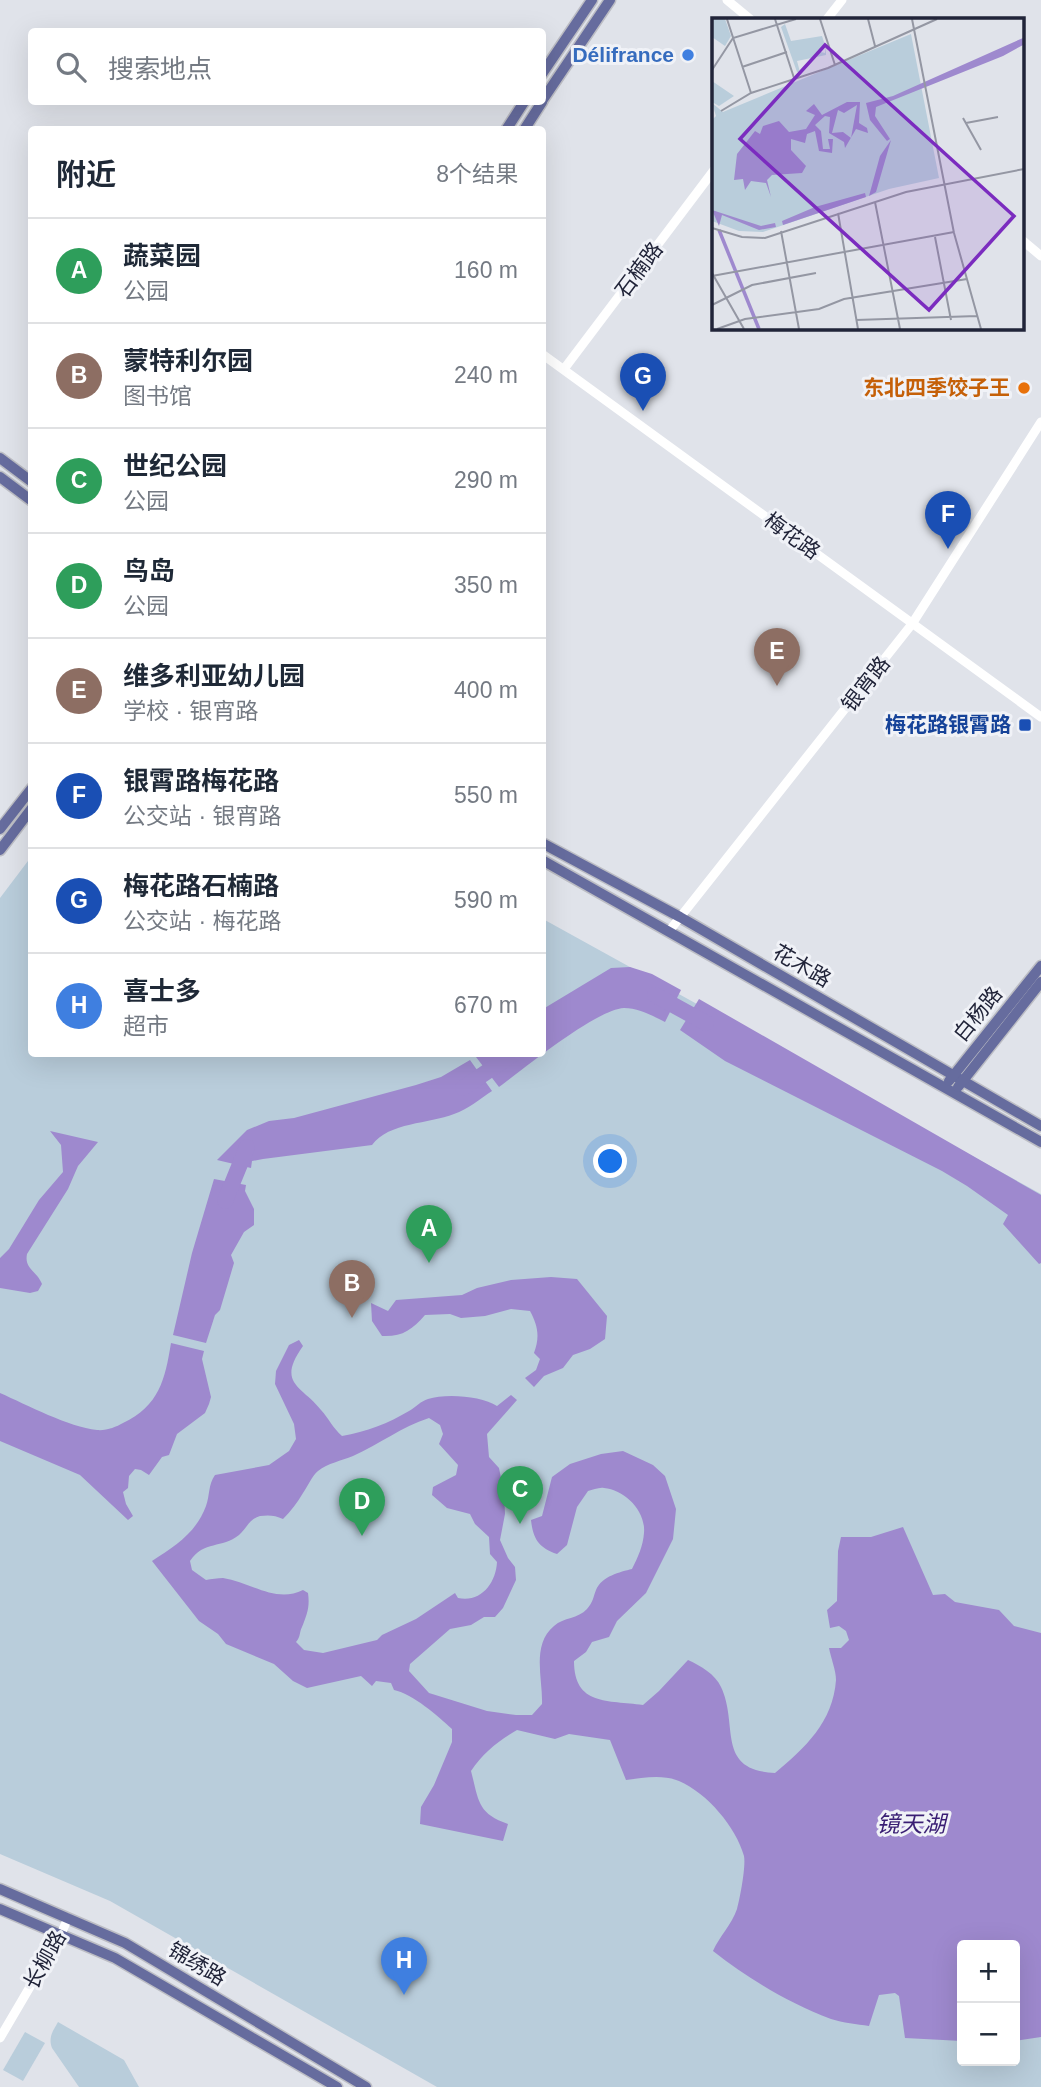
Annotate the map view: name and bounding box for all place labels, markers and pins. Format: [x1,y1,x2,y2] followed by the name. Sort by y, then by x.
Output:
[572,43,674,66] place label: Délifrance
[680,47,696,63] marker: Délifrance
[620,353,666,411] pin: G
[863,376,1010,399] place label: 东北四季饺子王
[1016,380,1032,396] marker: 东北四季饺子王
[925,491,971,549] pin: F
[754,628,800,686] pin: E
[885,713,1011,736] place label: 梅花路银霄路
[1017,717,1033,733] marker: 梅花路银霄路
[406,1205,452,1263] pin: A
[329,1260,375,1318] pin: B
[497,1466,543,1524] pin: C
[339,1478,385,1536] pin: D
[381,1937,427,1995] pin: H

